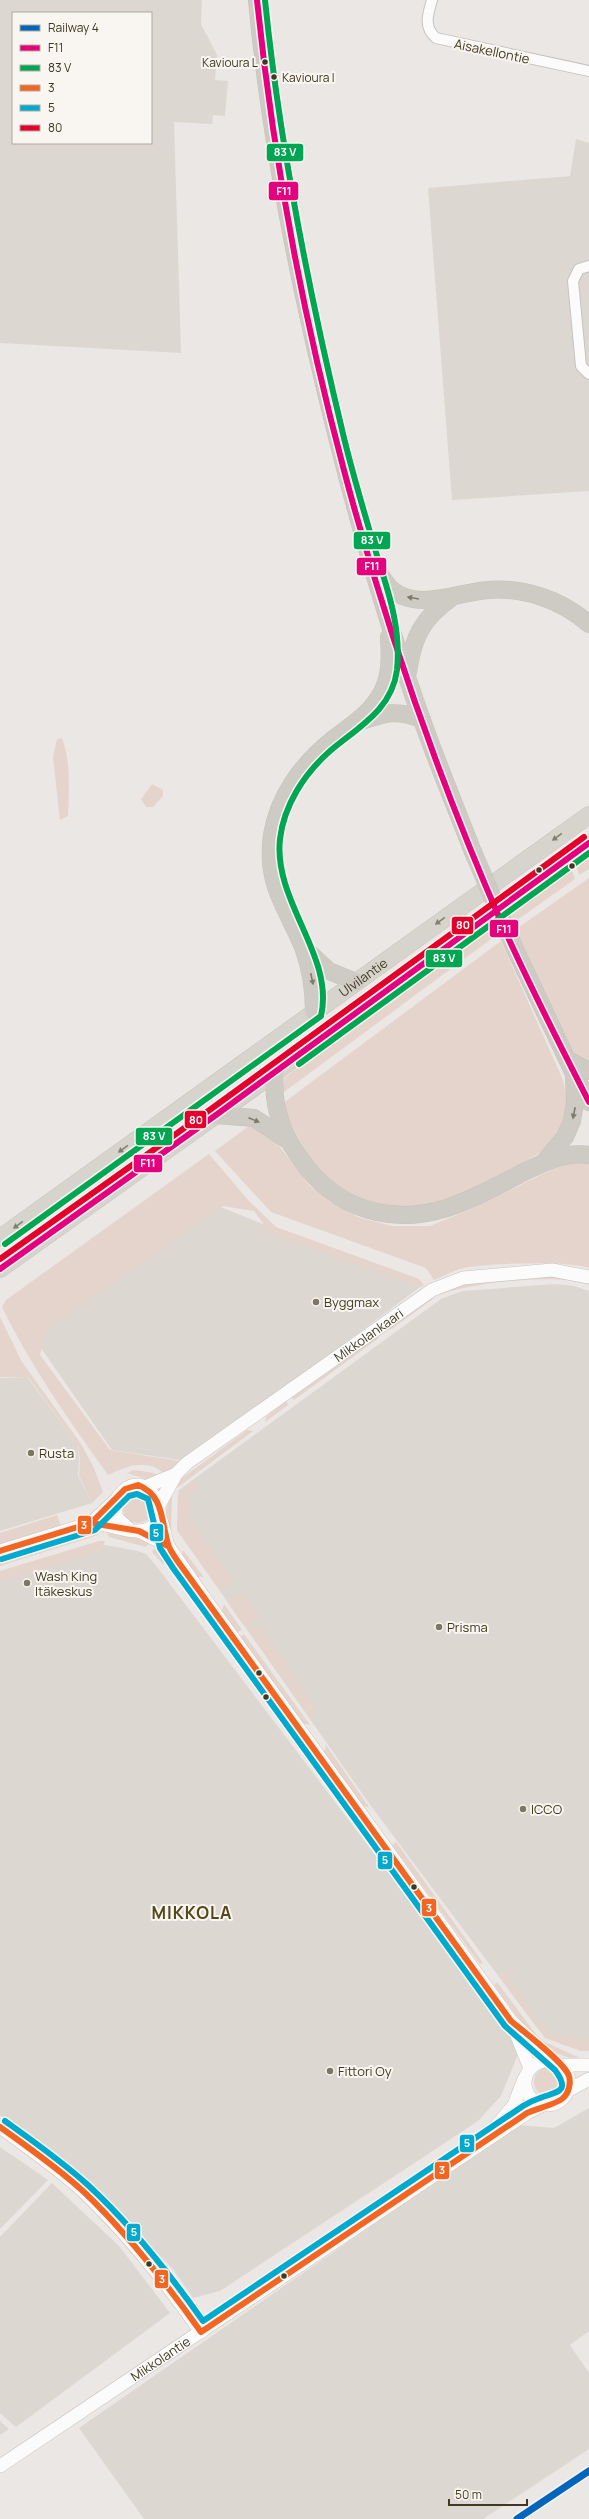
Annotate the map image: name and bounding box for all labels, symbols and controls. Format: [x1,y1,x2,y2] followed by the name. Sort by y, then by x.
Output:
[12,12,152,144] legend
[48,19,99,36] text: Railway 4
[453,34,532,68] street label: Aisakellontie
[48,39,63,56] text: F11
[202,54,258,71] place label: Kavioura L
[260,57,270,67] marker: Kavioura L
[48,59,72,76] text: 83 V
[282,69,335,86] place label: Kavioura I
[269,72,279,82] marker: Kavioura I
[48,79,55,96] text: 3
[48,99,55,116] text: 5
[48,119,62,136] text: 80
[266,143,304,162] line badge: 83 V
[274,144,296,159] text: 83 V
[268,181,299,201] line badge: F11
[276,183,292,198] text: F11
[353,531,391,550] line badge: 83 V
[361,532,383,547] text: 83 V
[356,557,387,576] line badge: F11
[364,558,380,573] text: F11
[406,595,419,601] one-way arrow
[552,833,563,842] one-way arrow
[567,861,577,871] unlabelled marker
[534,865,544,875] unlabelled marker
[451,916,474,935] line badge: 80
[435,917,446,925] one-way arrow
[456,917,470,932] text: 80
[489,919,519,938] line badge: F11
[496,921,512,936] text: F11
[425,949,463,968] line badge: 83 V
[433,950,455,965] text: 83 V
[335,953,391,1001] street label: Ulvilantie
[309,972,315,985] one-way arrow
[570,1107,576,1119] one-way arrow
[184,1110,207,1129] line badge: 80
[189,1112,203,1127] text: 80
[249,1117,260,1123] one-way arrow
[135,1127,173,1146] line badge: 83 V
[143,1128,165,1143] text: 83 V
[118,1145,129,1153] one-way arrow
[133,1154,163,1173] line badge: F11
[140,1155,156,1170] text: F11
[13,1221,23,1229] one-way arrow
[324,1293,379,1311] place label: Byggmax
[311,1297,321,1307] marker: Byggmax
[330,1304,407,1366] street label: Mikkolankaari
[39,1444,74,1462] place label: Rusta
[26,1448,36,1458] marker: Rusta
[77,1515,92,1535] line badge: 3
[81,1517,87,1532] text: 3
[149,1523,164,1542] line badge: 5
[153,1525,159,1540] text: 5
[35,1567,97,1600] place label: Wash King Itäkeskus
[22,1578,32,1588] marker: Wash King Itäkeskus
[447,1618,488,1636] place label: Prisma
[434,1622,444,1632] marker: Prisma
[254,1668,264,1678] unlabelled marker
[261,1692,271,1702] unlabelled marker
[531,1800,563,1818] place label: ICCO
[518,1804,528,1814] marker: ICCO
[377,1851,393,1870] line badge: 5
[382,1852,388,1867] text: 5
[409,1882,419,1892] unlabelled marker
[421,1898,437,1917] line badge: 3
[426,1900,432,1915] text: 3
[152,1901,232,1924] district label: MIKKOLA
[338,2062,392,2080] place label: Fittori Oy
[325,2066,335,2076] marker: Fittori Oy
[459,2134,475,2153] line badge: 5
[464,2135,470,2150] text: 5
[434,2161,450,2180] line badge: 3
[439,2162,445,2177] text: 3
[126,2223,141,2242] line badge: 5
[131,2224,137,2239] text: 5
[144,2259,154,2269] unlabelled marker
[154,2269,169,2289] line badge: 3
[159,2271,165,2286] text: 3
[279,2271,289,2281] unlabelled marker
[127,2332,194,2385] street label: Mikkolantie
[449,2481,527,2507] scale bar
[455,2486,482,2503] text: 50 m

